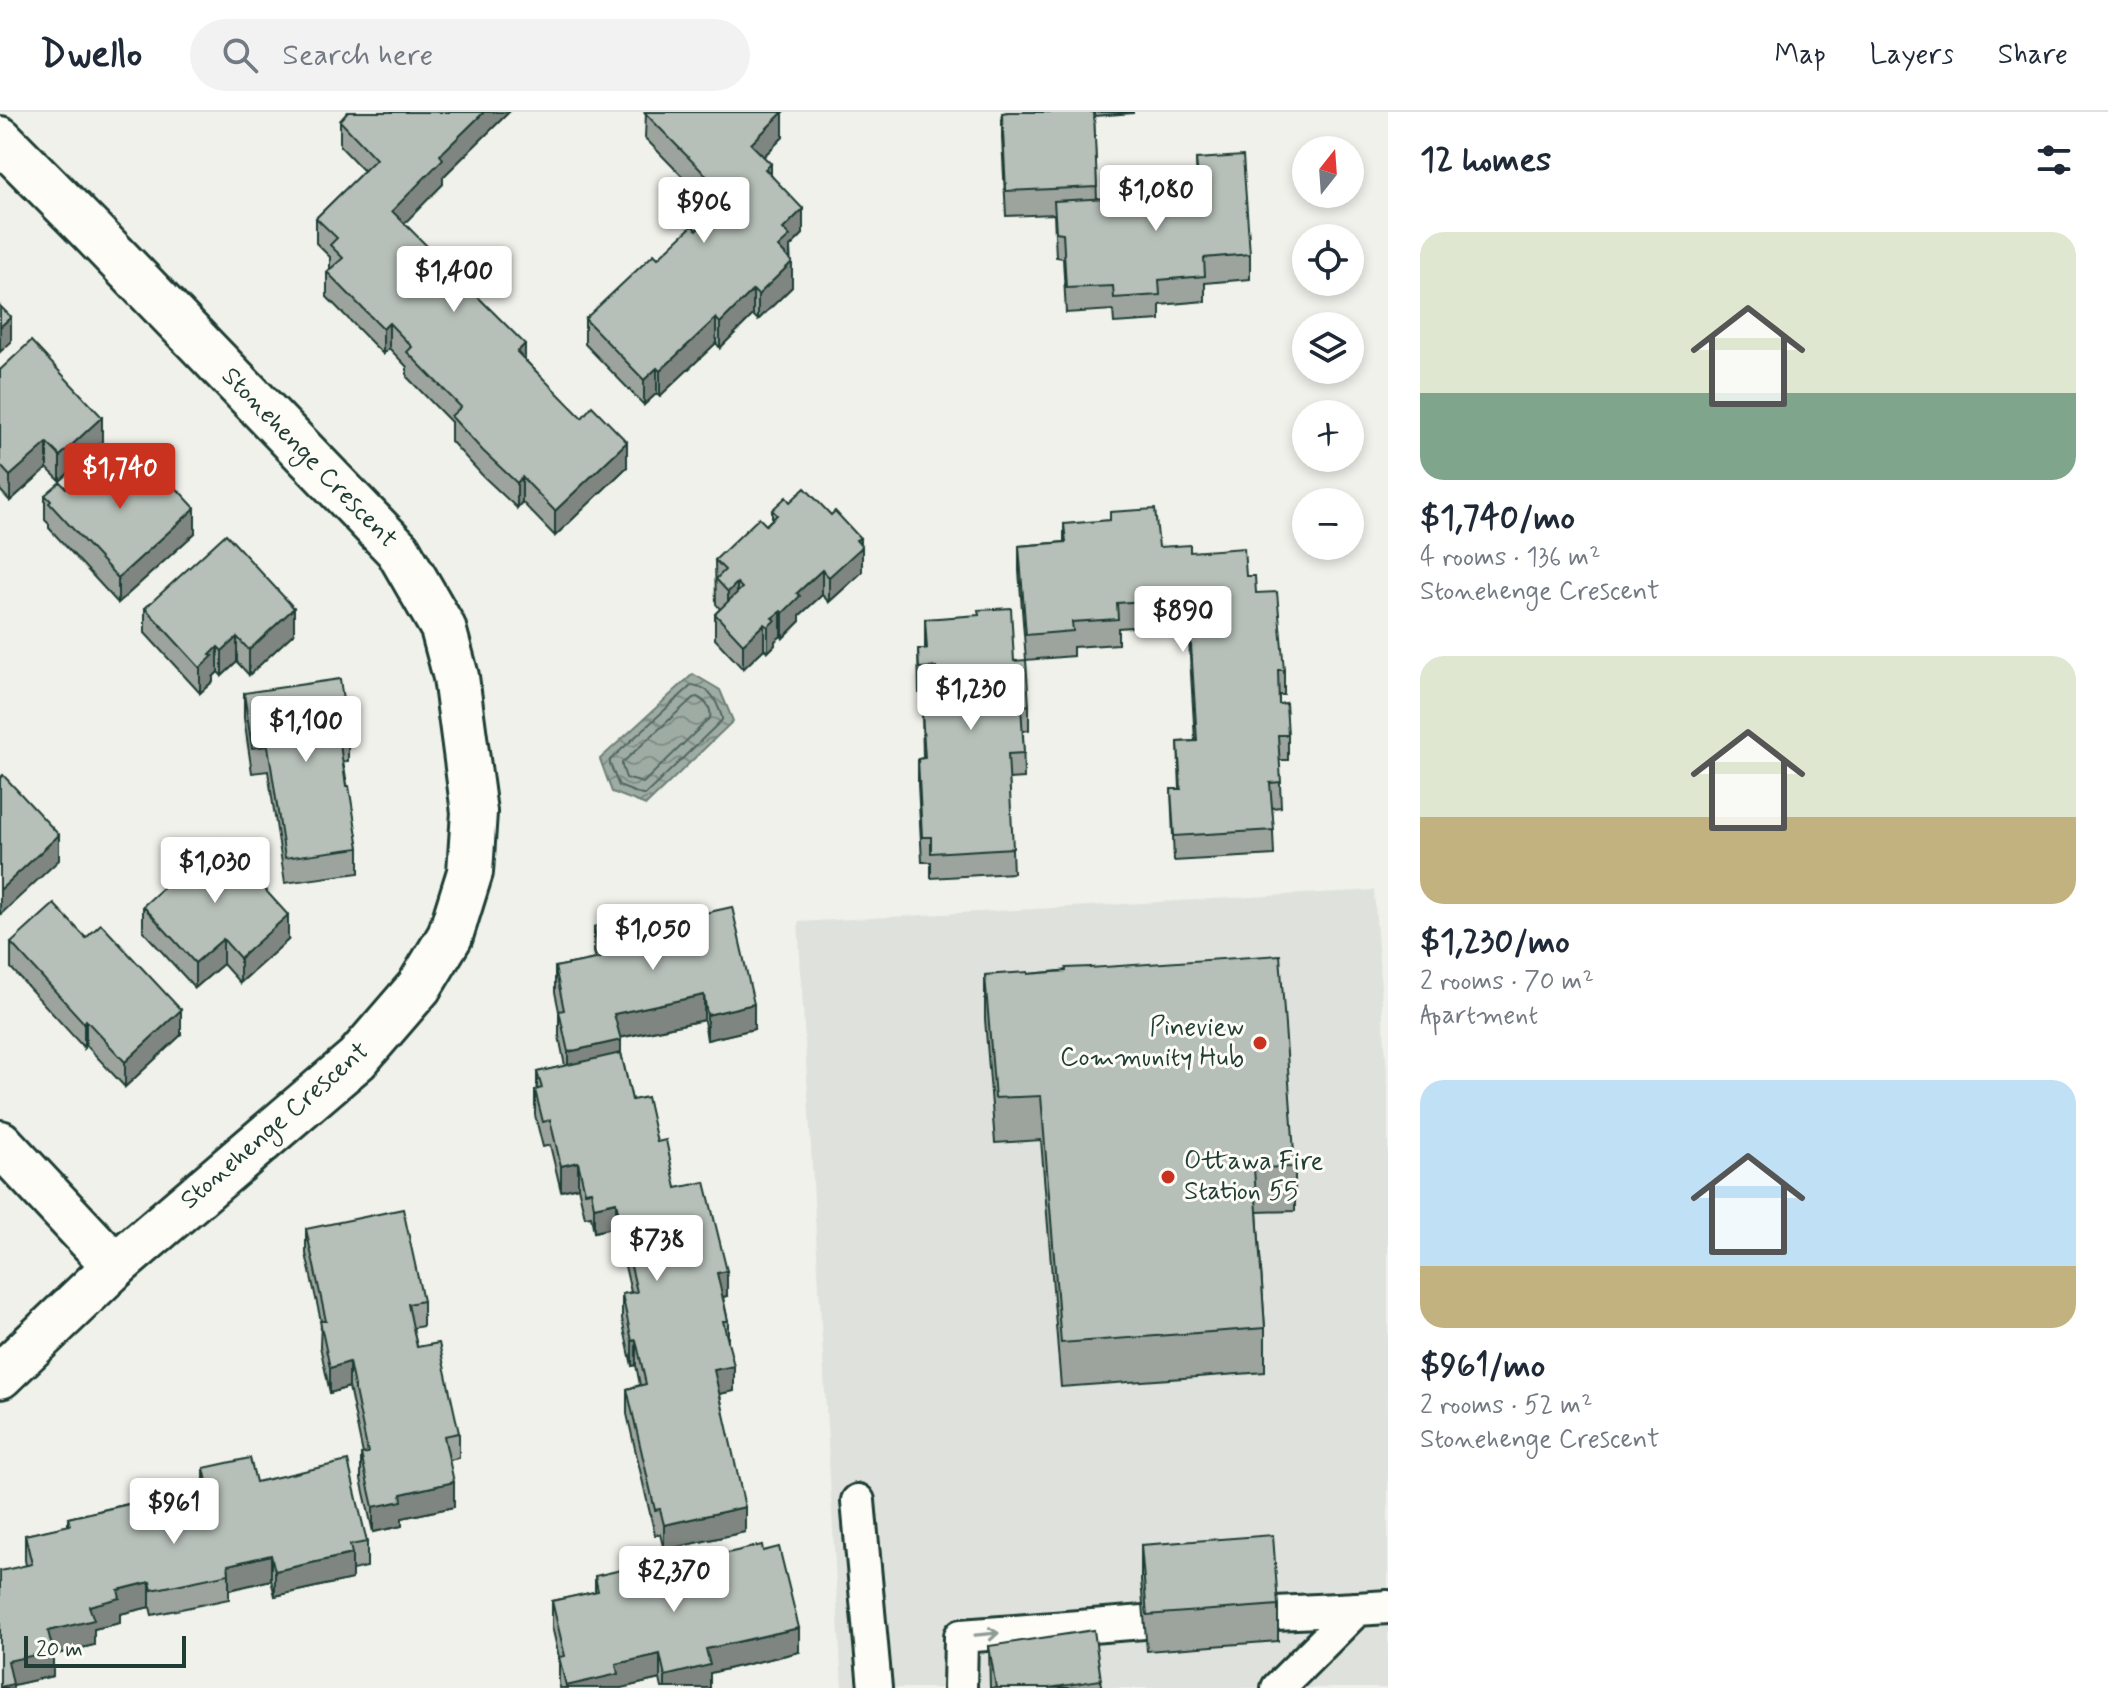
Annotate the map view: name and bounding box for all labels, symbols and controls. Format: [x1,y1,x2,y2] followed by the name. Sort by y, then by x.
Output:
[190,19,750,91] search box
[40,31,142,80] text: Dwello
[218,33,262,77] icon: search
[282,36,433,75] text: Search here
[1775,37,1826,74] text: Map
[1870,37,1954,74] text: Layers
[1998,37,2068,74] text: Share
[1292,136,1364,208] north arrow
[1292,136,1364,560] map controls
[1420,138,1551,183] text: 12 homes
[2032,138,2076,182] icon: filters
[1091,165,1221,233] pin: $1,080
[1118,174,1194,208] text: $1,080
[657,177,751,245] pin: $906
[676,186,732,220] text: $906
[1292,224,1364,296] button: locate
[389,246,519,314] pin: $1,400
[415,255,493,289] text: $1,400
[1676,284,1820,428] icon: home
[1292,312,1364,384] button: layers
[212,360,404,557] street label: Stonehenge Crescent
[1292,400,1364,472] button: +
[55,443,185,511] pin: $1,740
[82,452,158,486] text: $1,740
[1292,488,1364,560] button: −
[1420,496,1575,541] text: $1,740/mo
[1420,541,1600,575] text: 4 rooms · 136 m²
[1420,575,1660,609] text: Stonehenge Crescent
[1136,586,1230,654] pin: $890
[1152,595,1214,629] text: $890
[906,664,1036,732] pin: $1,230
[935,673,1007,707] text: $1,230
[241,696,371,764] pin: $1,100
[269,705,343,739] text: $1,100
[1676,708,1820,852] icon: home
[150,837,280,905] pin: $1,030
[179,846,251,880] text: $1,030
[588,904,718,972] pin: $1,050
[615,913,691,947] text: $1,050
[1420,920,1570,965] text: $1,230/mo
[1420,965,1594,999] text: 2 rooms · 70 m²
[1420,999,1538,1033] text: Apartment
[1060,1011,1244,1075] place label: Pineview Community Hub
[1251,1034,1269,1052] marker: Pineview Community Hub
[173,1035,378,1219] street label: Stonehenge Crescent
[1676,1132,1820,1276] icon: home
[1184,1145,1324,1209] place label: Ottawa Fire Station 55
[1159,1168,1177,1186] marker: Ottawa Fire Station 55
[610,1215,704,1283] pin: $738
[629,1224,685,1258] text: $738
[1420,1344,1545,1389] text: $961/mo
[1420,1389,1592,1423] text: 2 rooms · 52 m²
[1420,1423,1660,1457] text: Stonehenge Crescent
[127,1478,221,1546] pin: $961
[148,1487,200,1521] text: $961
[609,1546,739,1614] pin: $2,370
[637,1555,711,1589] text: $2,370
[973,1626,1000,1641] one-way arrow
[24,1632,186,1668] scale bar
[36,1636,83,1664] text: 20 m

